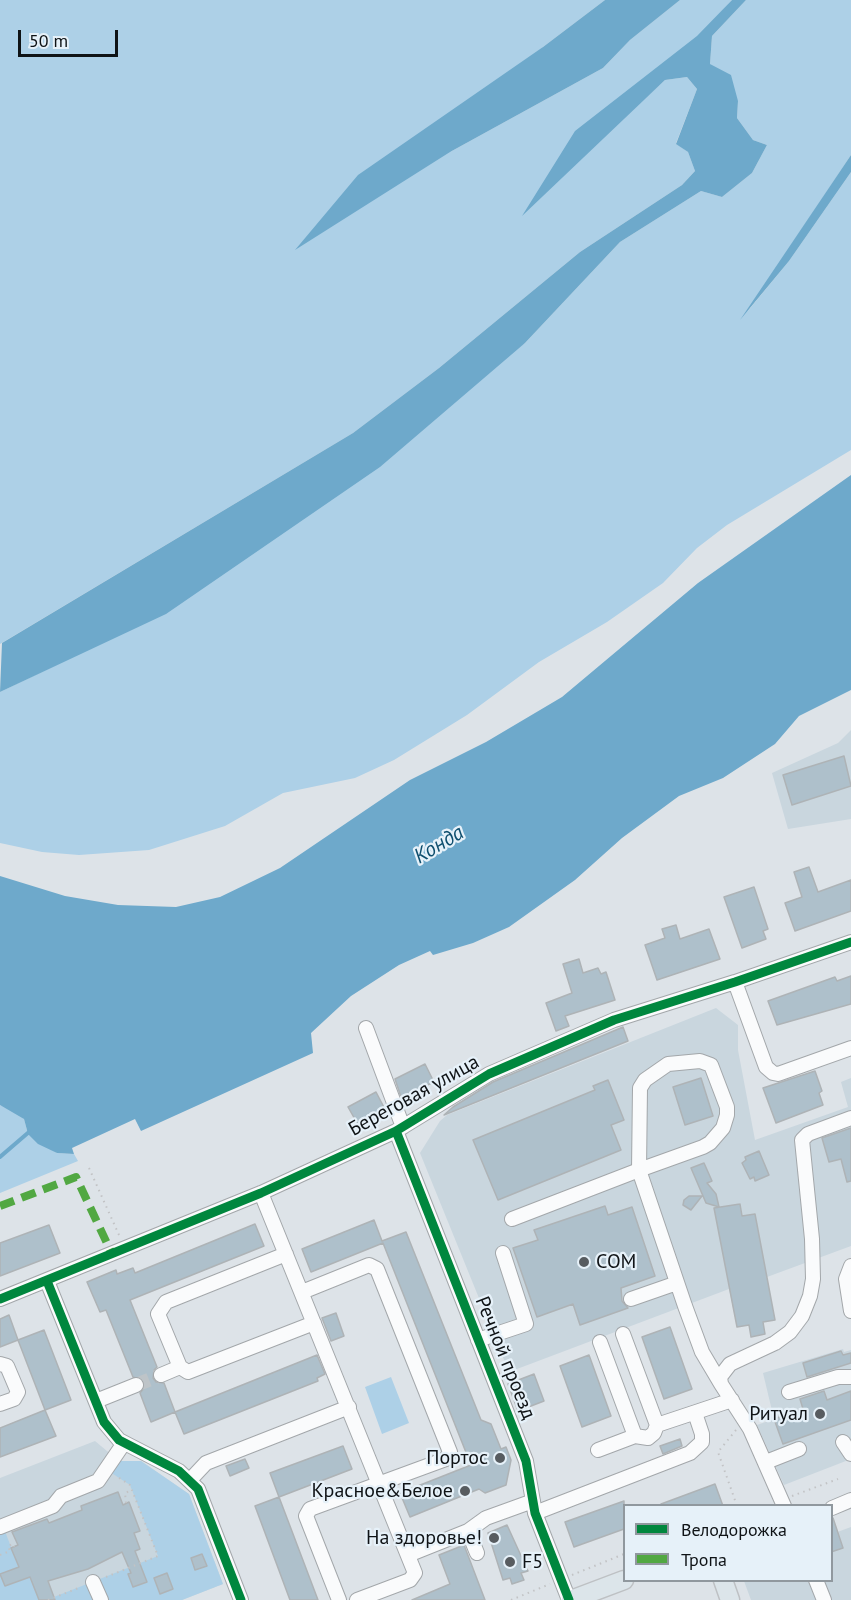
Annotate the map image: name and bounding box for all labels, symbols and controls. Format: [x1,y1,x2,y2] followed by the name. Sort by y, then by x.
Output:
[21,18,122,56] scale bar
[29,29,68,52] text: 50 m
[410,820,468,870] water label: Конда
[345,1050,483,1142] street label: Береговая улица
[596,1250,636,1274] place label: СОМ
[577,1255,591,1269] marker: СОМ
[469,1293,541,1423] street label: Речной проезд
[749,1402,808,1426] place label: Ритуал
[813,1407,827,1421] marker: Ритуал
[426,1446,488,1470] place label: Портос
[493,1451,507,1465] marker: Портос
[311,1479,453,1503] place label: Красное&Белое
[458,1484,472,1498] marker: Красное&Белое
[623,1504,833,1582] legend
[681,1518,787,1541] text: Велодорожка
[366,1526,482,1550] place label: На здоровье!
[487,1531,501,1545] marker: На здоровье!
[681,1548,727,1571] text: Тропа
[522,1550,543,1574] place label: F5
[503,1555,517,1569] marker: F5

